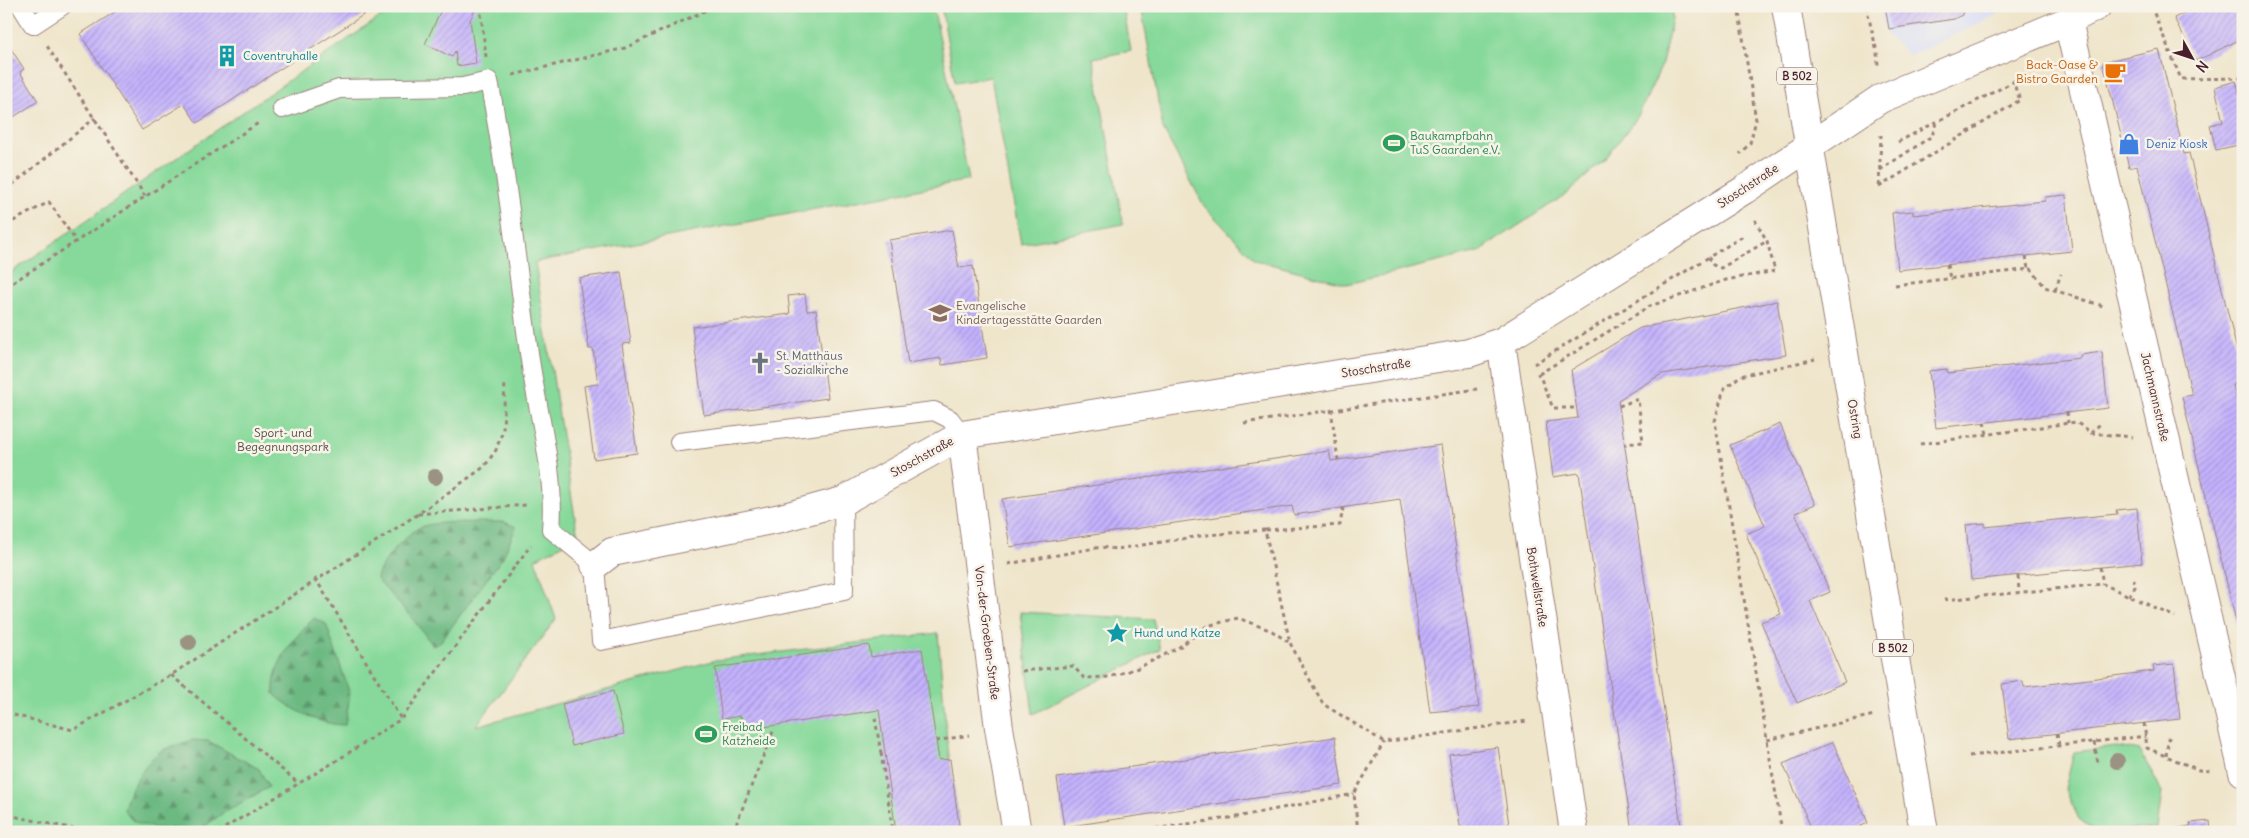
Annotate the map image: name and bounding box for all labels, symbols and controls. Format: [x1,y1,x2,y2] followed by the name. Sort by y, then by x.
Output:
[2166,32,2216,82] north arrow
[214,43,240,69] building icon: Coventryhalle
[243,48,318,63] place label: Coventryhalle
[2016,57,2098,86] place label: Back-Oase & Bistro Gaarden
[2192,57,2212,76] text: N
[2102,59,2128,85] cafe icon: Back-Oase & Bistro Gaarden
[1777,68,1817,84] road number: B 502
[1410,128,1500,157] place label: Baukampfbahn TuS Gaarden e.V.
[1381,130,1407,156] sports icon: Baukampfbahn TuS Gaarden e.V.
[2116,131,2142,157] shop icon: Deniz Kiosk
[2146,136,2208,151] place label: Deniz Kiosk
[1714,160,1781,211] street label: Stoschstraße
[956,298,1102,327] place label: Evangelische Kindertagesstätte Gaarden
[927,300,953,326] school or university icon: Evangelische Kindertagesstätte Gaarden
[776,348,848,377] place label: St. Matthäus - Sozialkirche
[747,350,773,376] church icon: St. Matthäus - Sozialkirche
[2138,351,2173,443] street label: Jachmannstraße
[1340,355,1412,380] street label: Stoschstraße
[1845,398,1866,440] street label: Ostring
[237,425,329,454] park label: Sport- und Begegnungspark
[888,433,956,480] street label: Stoschstraße
[1524,546,1551,628] street label: Bothwellstraße
[972,565,1003,701] street label: Von-der-Groeben-Straße
[1104,620,1130,646] place icon: Hund und Katze
[1134,625,1221,640] place label: Hund und Katze
[1873,640,1913,656] road number: B 502
[722,719,776,748] place label: Freibad Katzheide
[693,721,719,747] sports icon: Freibad Katzheide

